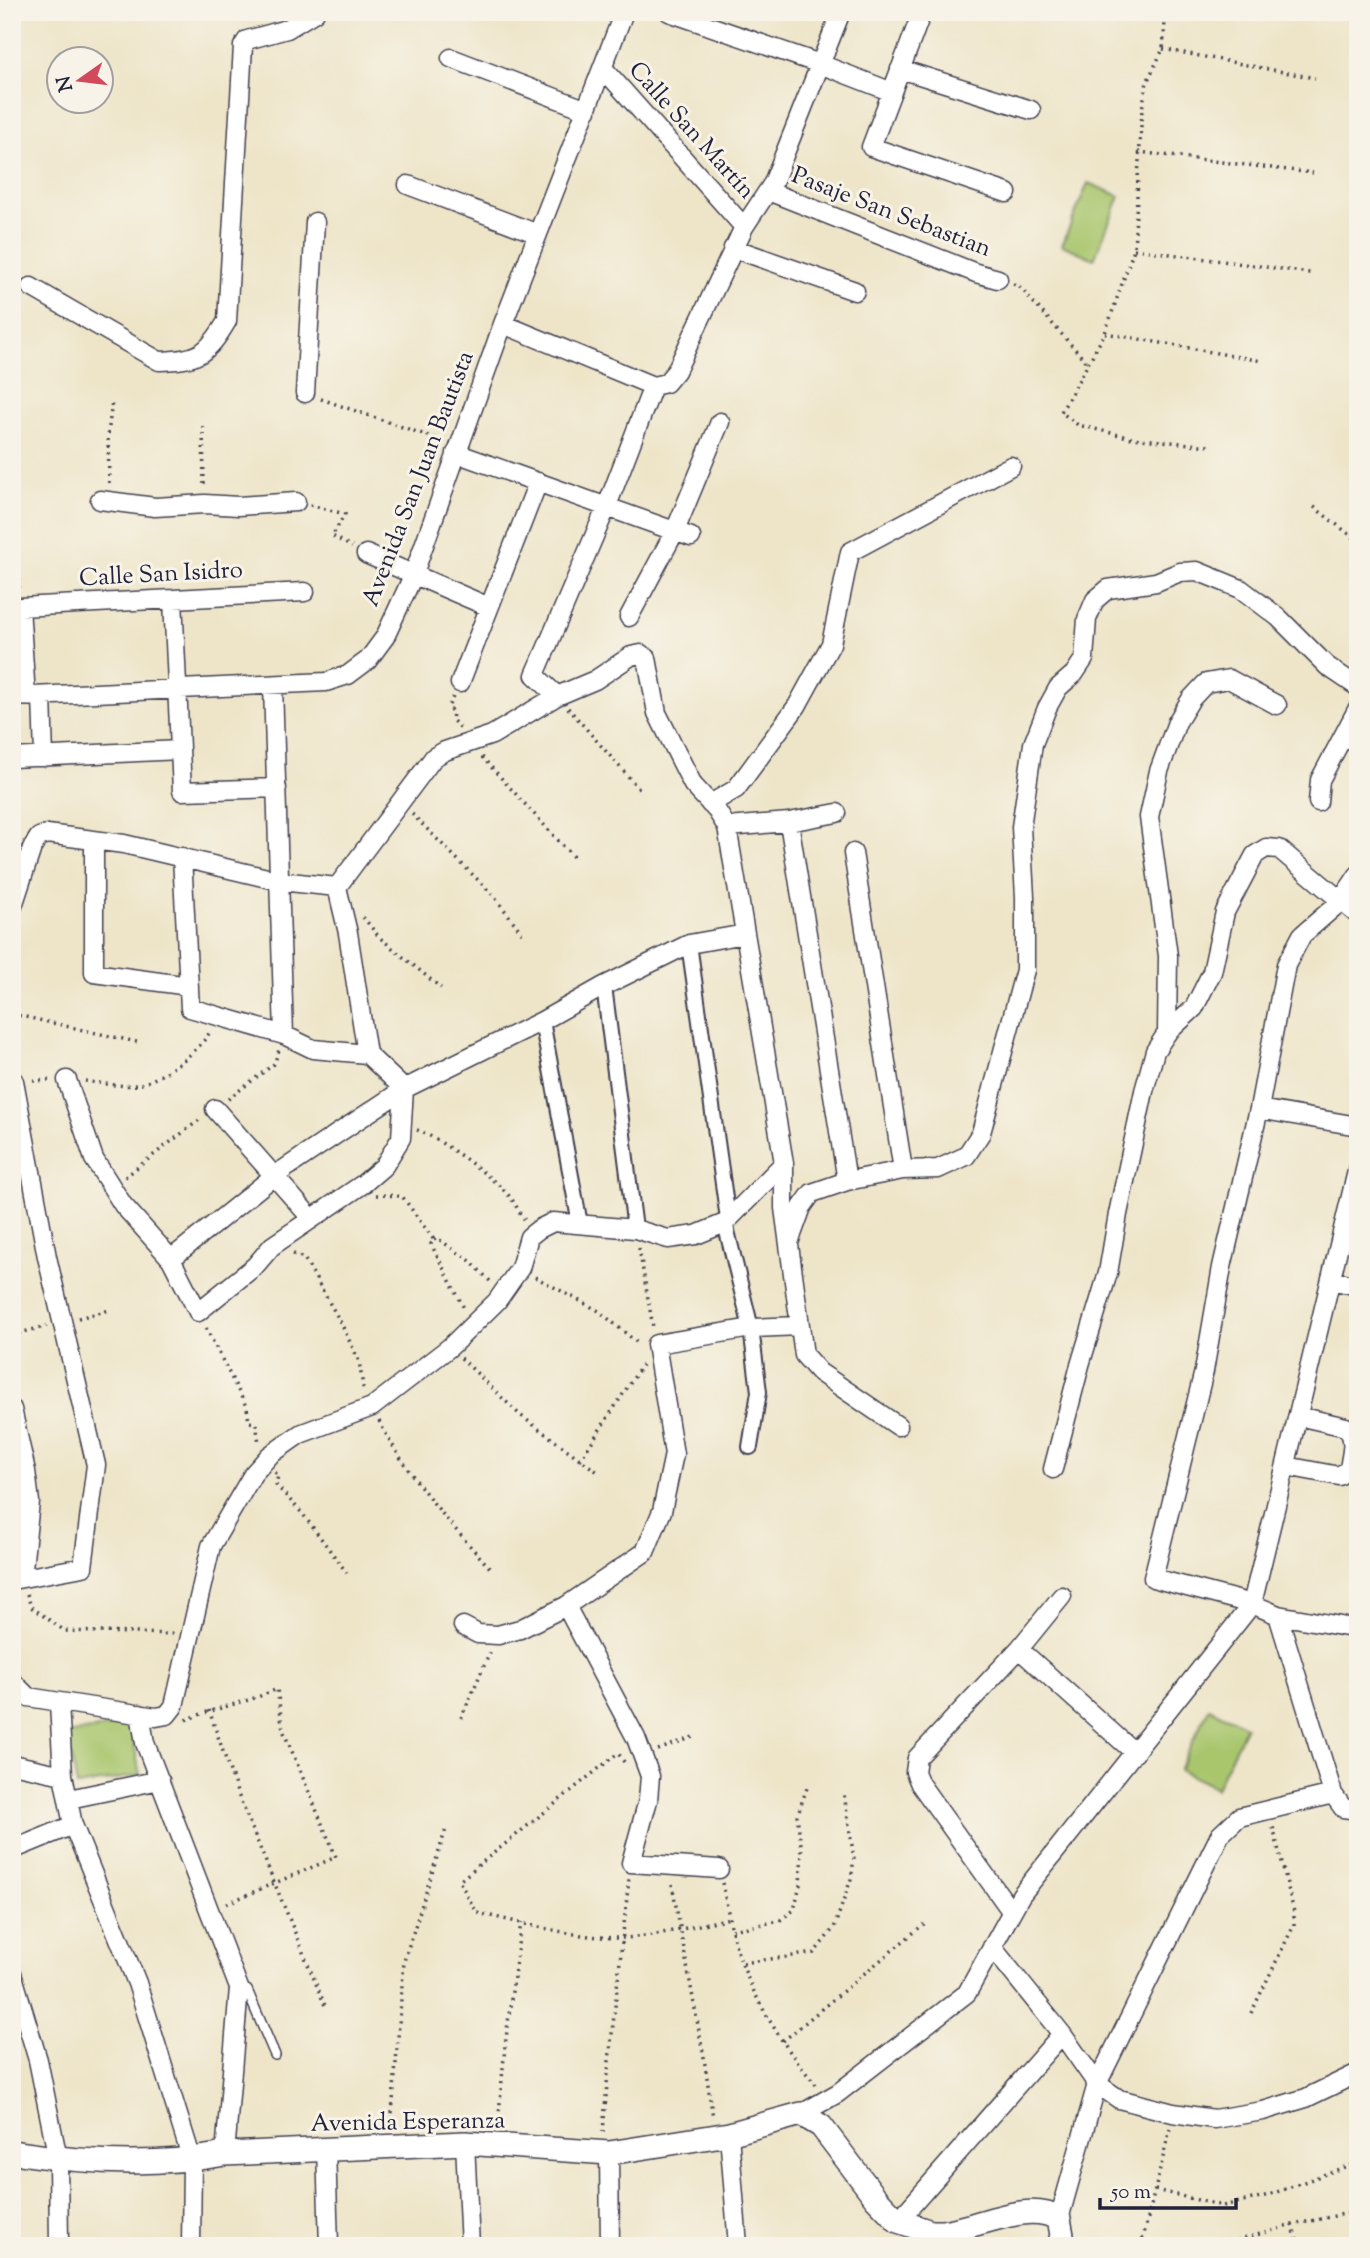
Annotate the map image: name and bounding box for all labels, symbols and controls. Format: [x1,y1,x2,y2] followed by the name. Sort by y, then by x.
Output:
[46,46,116,116] north arrow
[620,55,762,207] street label: Calle San Martín
[51,73,81,94] text: N
[786,159,996,267] street label: Pasaje San Sebastian
[355,346,483,612] street label: Avenida San Juan Bautista
[78,554,244,596] street label: Calle San Isidro
[310,2104,506,2142] street label: Avenida Esperanza
[1100,2167,1237,2211] scale bar
[1110,2178,1151,2208] text: 50 m

